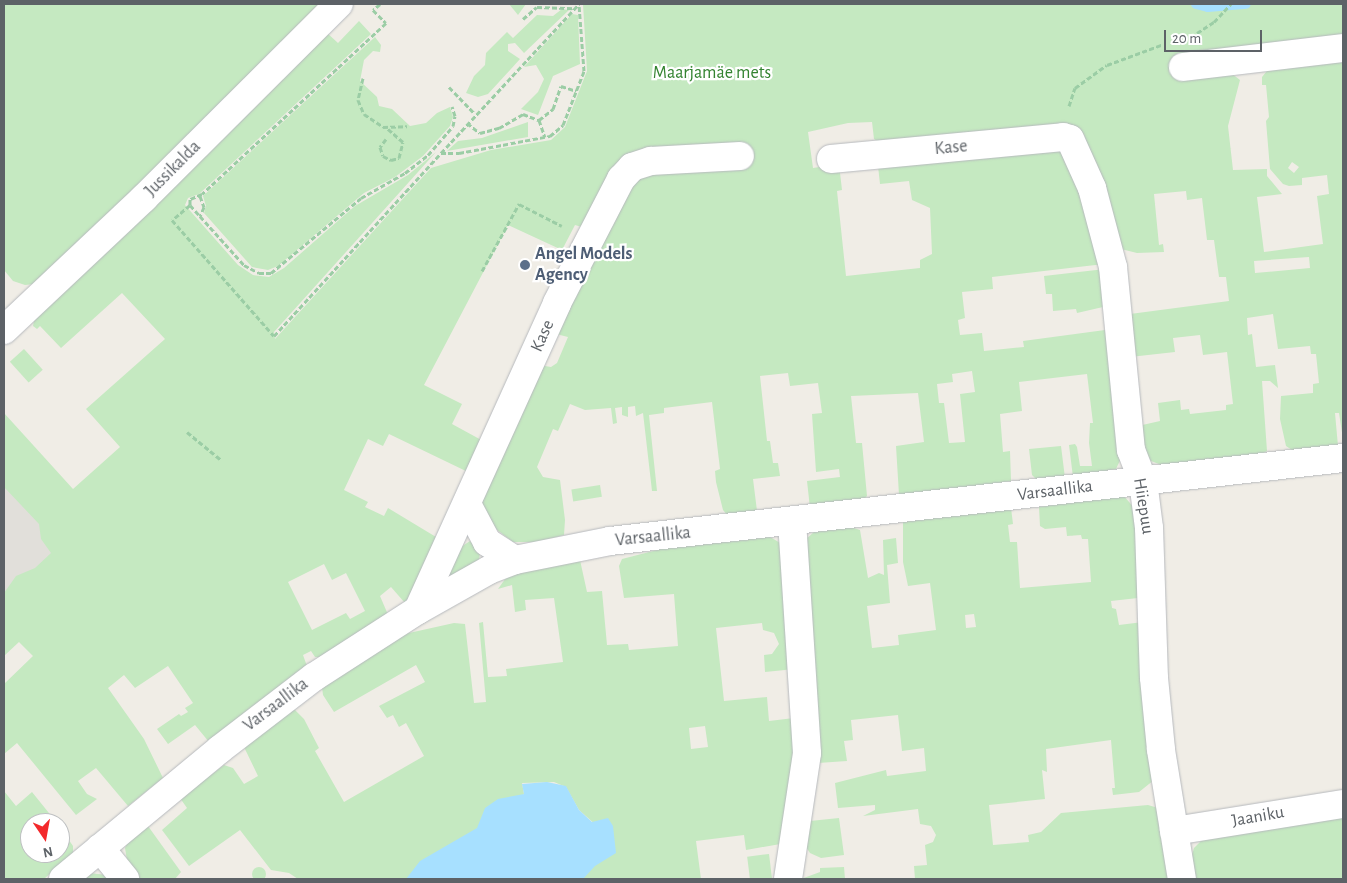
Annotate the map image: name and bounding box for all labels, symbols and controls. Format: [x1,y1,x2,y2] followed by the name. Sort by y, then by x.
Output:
[1167,20,1264,52] scale bar
[1172,31,1201,46] text: 20 m
[653,62,771,84] park label: Maarjamäe mets
[140,136,206,202] street label: Jussikalda
[934,136,968,160] street label: Kase
[535,244,633,286] place label: Angel Models Agency
[519,259,531,271] marker: Angel Models Agency
[526,317,560,355] street label: Kase
[1016,476,1094,506] street label: Varsaallika
[1128,476,1158,536] street label: Hiiepuu
[614,522,692,552] street label: Varsaallika
[239,674,313,736] street label: Varsaallika
[1230,802,1286,832] street label: Jaaniku
[20,813,70,863] north arrow
[42,844,54,860] text: N

